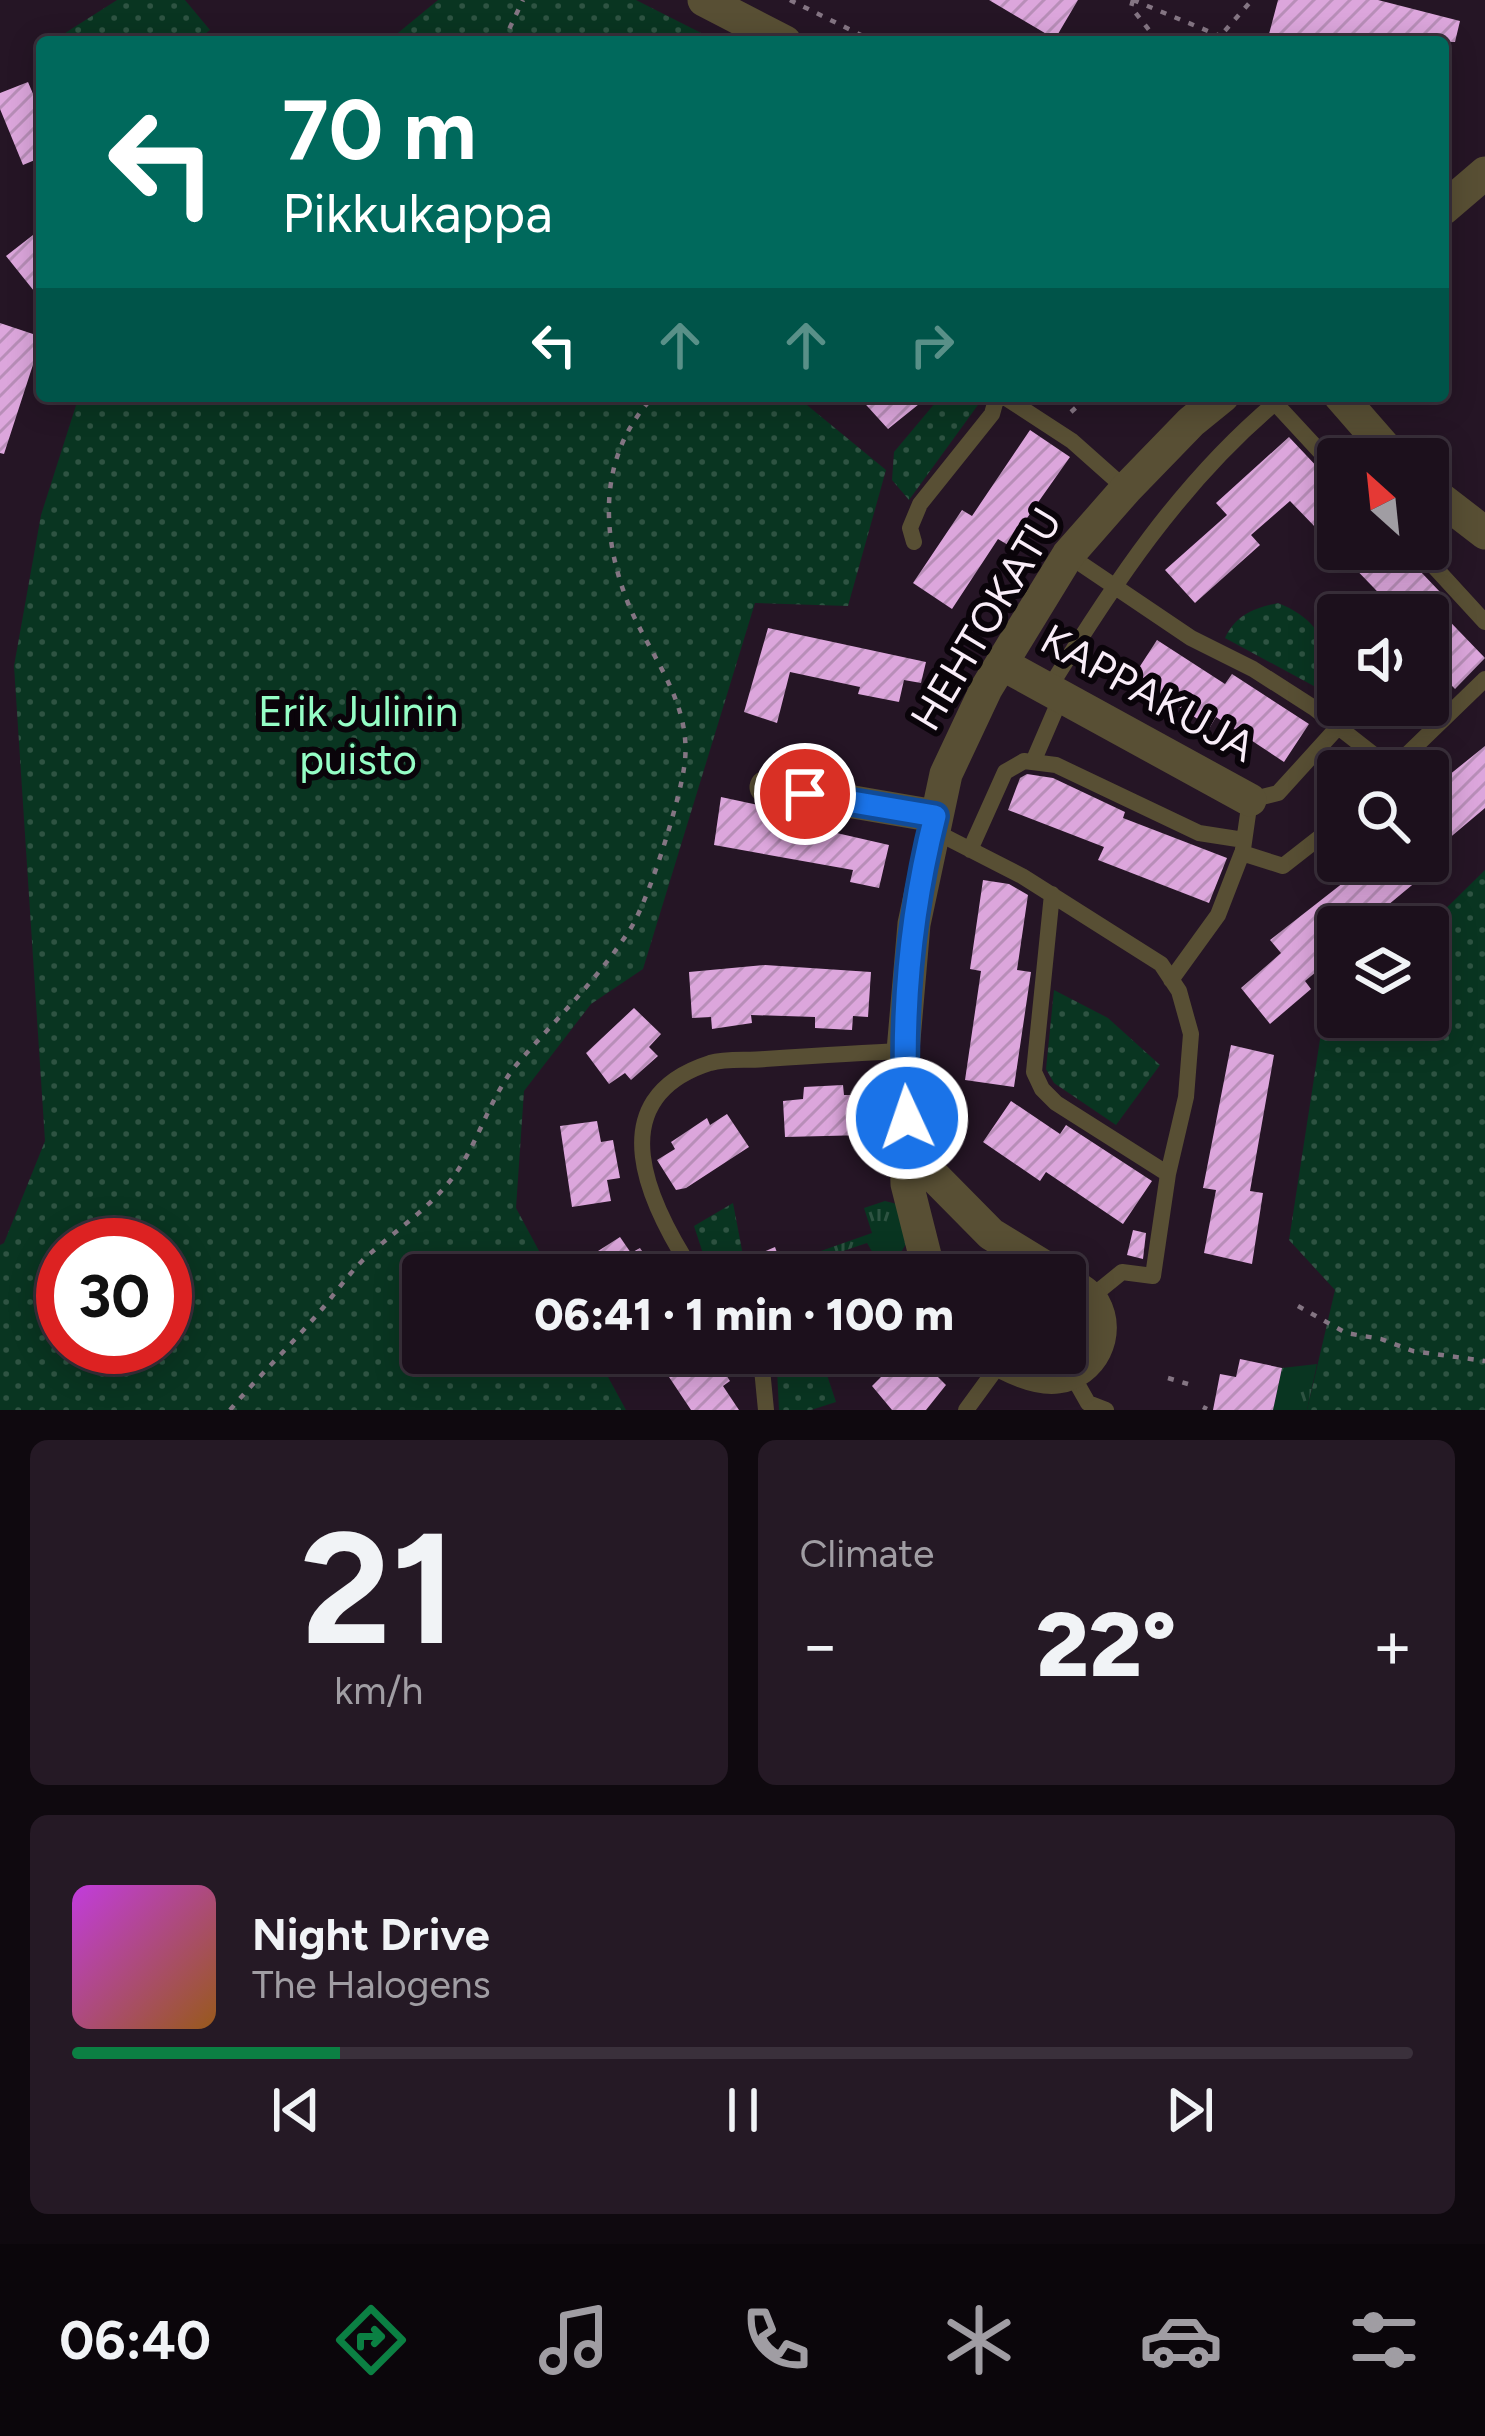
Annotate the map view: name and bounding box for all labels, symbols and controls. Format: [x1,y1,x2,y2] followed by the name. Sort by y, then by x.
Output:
[282,79,476,180] text: 70 m
[84,84,240,240] icon: left
[282,181,553,246] text: Pikkukappa
[521,312,587,378] icon: left
[647,312,713,378] icon: ahead
[773,312,839,378] icon: ahead
[899,312,965,378] icon: right
[1317,438,1449,570] north arrow
[1317,438,1449,1038] map controls
[900,499,1072,739] street label: HEHTOKATU
[1317,594,1449,726] button: sound
[1032,613,1264,773] street label: KAPPAKUJA
[258,686,458,785] park label: Erik Julinin puisto
[754,743,856,845] pin
[1317,750,1449,882] button: search
[772,761,838,827] icon: arrive
[1317,906,1449,1038] button: layers
[844,1055,970,1181] position arrow
[36,1218,192,1374] speed limit sign: 30
[534,1287,954,1341] text: 06:41 · 1 min · 100 m
[301,1495,457,1682] text: 21
[800,1530,934,1577] text: Climate
[1036,1590,1176,1699] text: 22°
[800,1605,841,1685] text: −
[1372,1605,1413,1685] text: +
[334,1667,423,1714] text: km/h
[252,1907,490,1961] text: Night Drive
[252,1961,491,2008] text: The Halogens
[263,2077,329,2143] icon: previous
[710,2077,776,2143] icon: pause
[1157,2077,1223,2143] icon: next
[329,2298,413,2382] icon: directions
[532,2298,616,2382] icon: music
[734,2298,818,2382] icon: phone
[937,2298,1021,2382] icon: climate
[1139,2298,1223,2382] icon: car
[1342,2298,1426,2382] icon: filters
[59,2308,211,2373] text: 06:40

